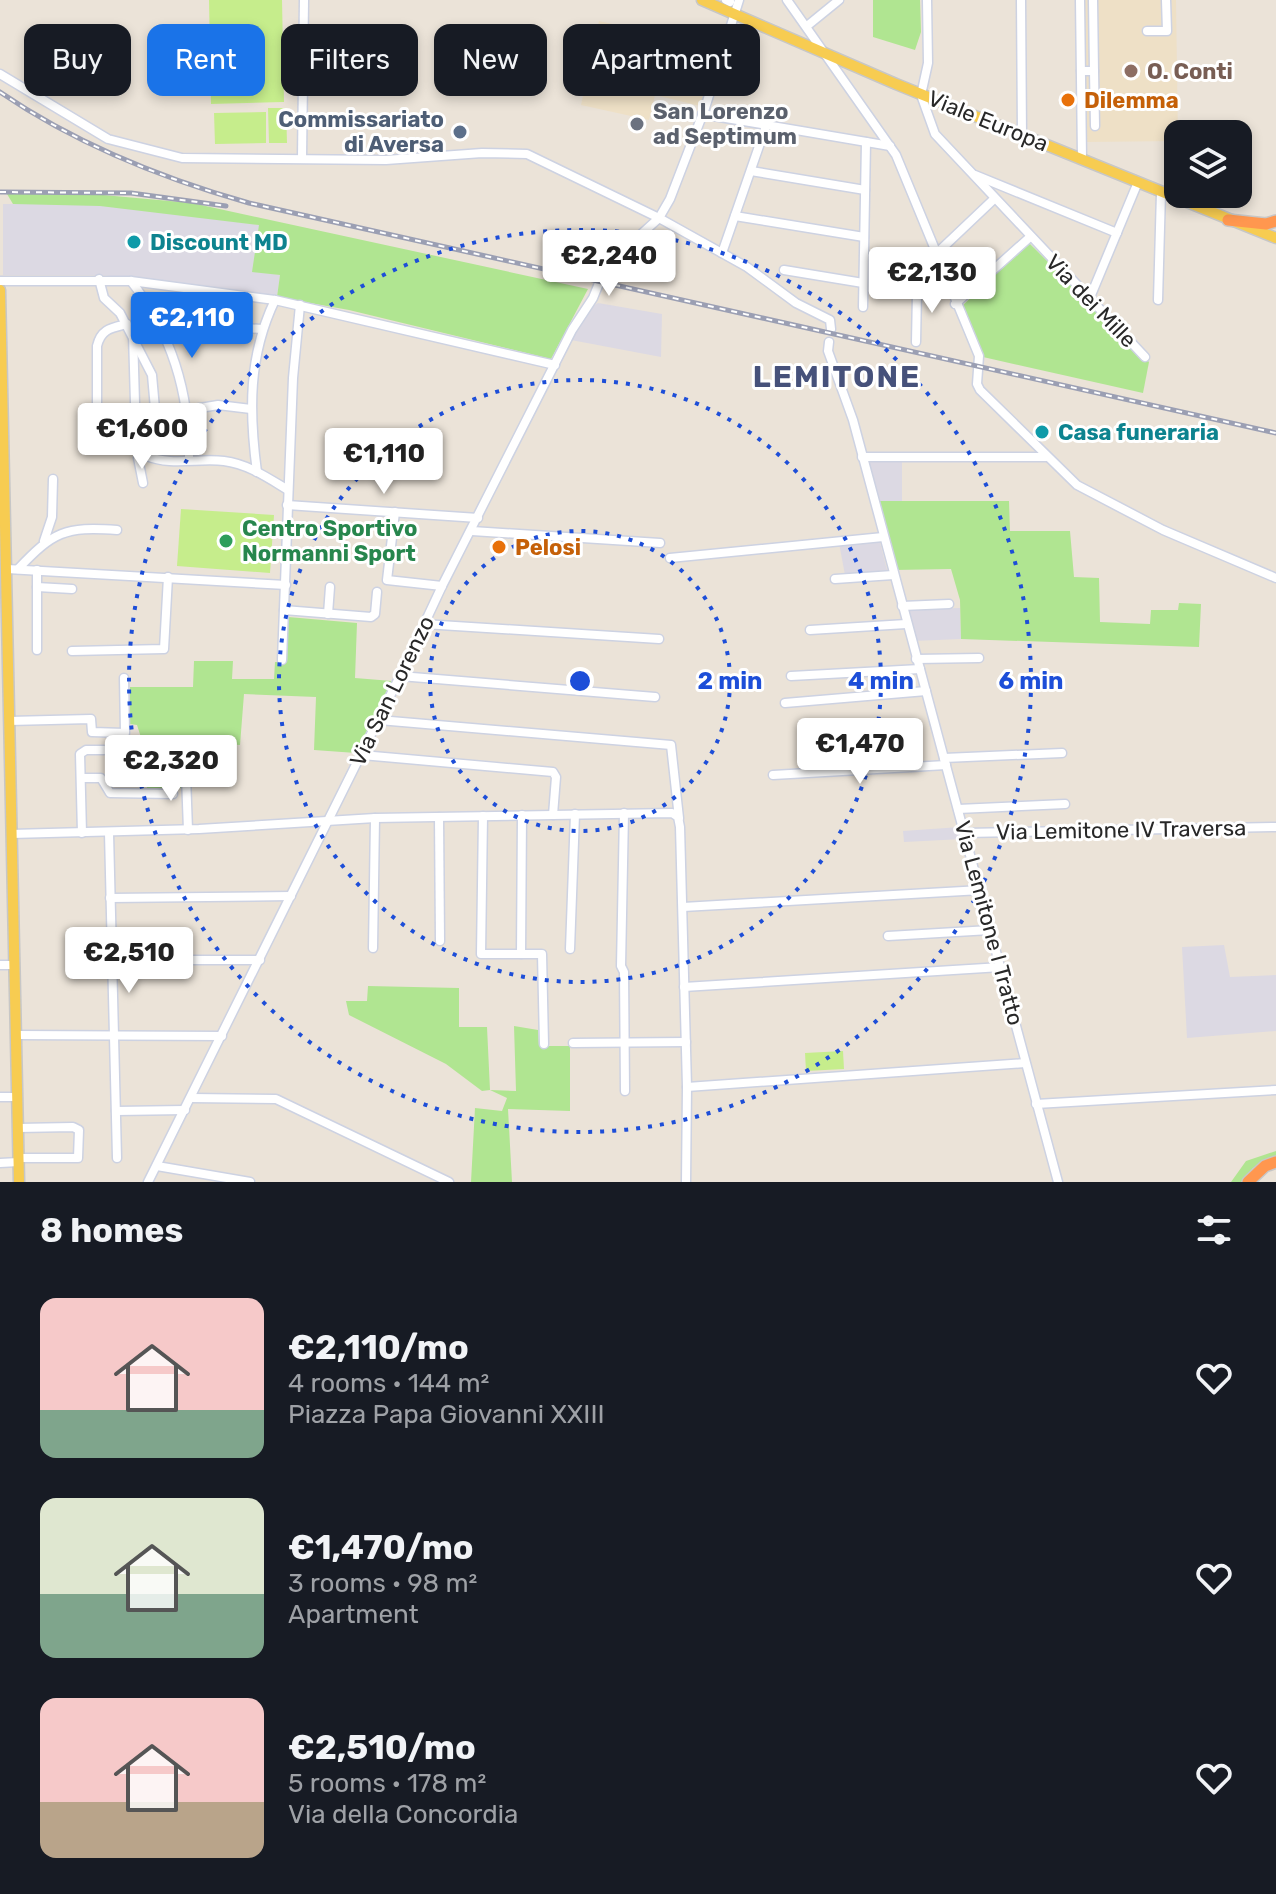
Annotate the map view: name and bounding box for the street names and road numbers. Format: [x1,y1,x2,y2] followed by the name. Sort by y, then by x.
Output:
[924,85,1052,157] street label: Viale Europa
[1040,249,1142,353] street label: Via dei Mille
[344,611,440,771] street label: Via San Lorenzo
[996,814,1246,846] street label: Via Lemitone IV Traversa
[949,818,1029,1028] street label: Via Lemitone I Tratto

